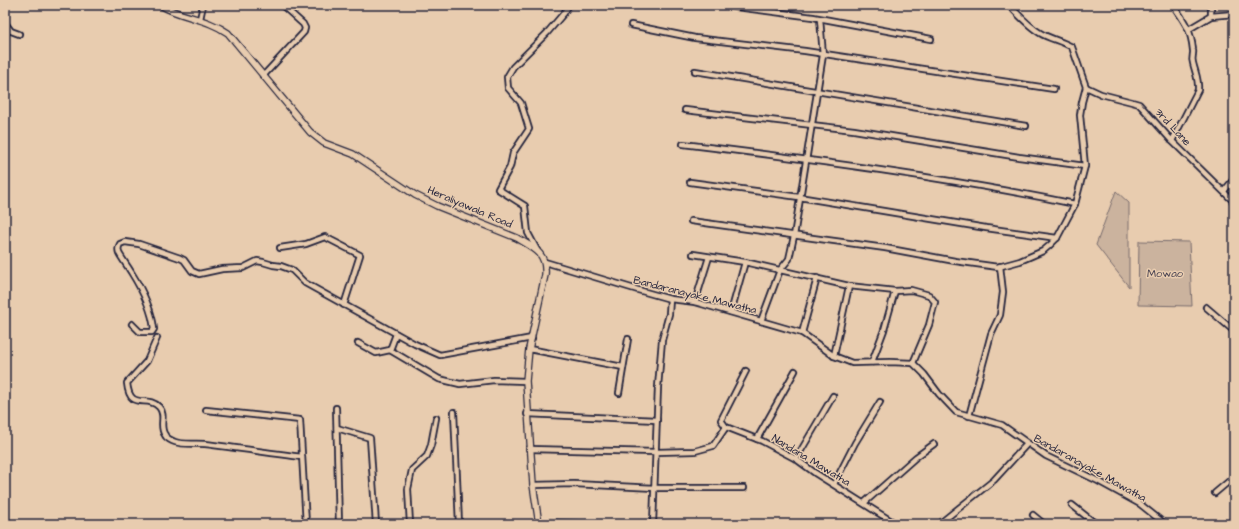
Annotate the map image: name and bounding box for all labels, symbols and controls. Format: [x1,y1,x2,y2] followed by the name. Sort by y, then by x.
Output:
[1152,105,1194,149] street label: 3rd Lane
[425,182,515,233] street label: Heraliyawala Road
[1147,266,1184,281] park label: Mowao
[632,272,758,319] street label: Bandaranayake Mawatha
[769,431,854,490] street label: Nandana Mawatha
[1031,431,1149,506] street label: Bandaranayake Mawatha

